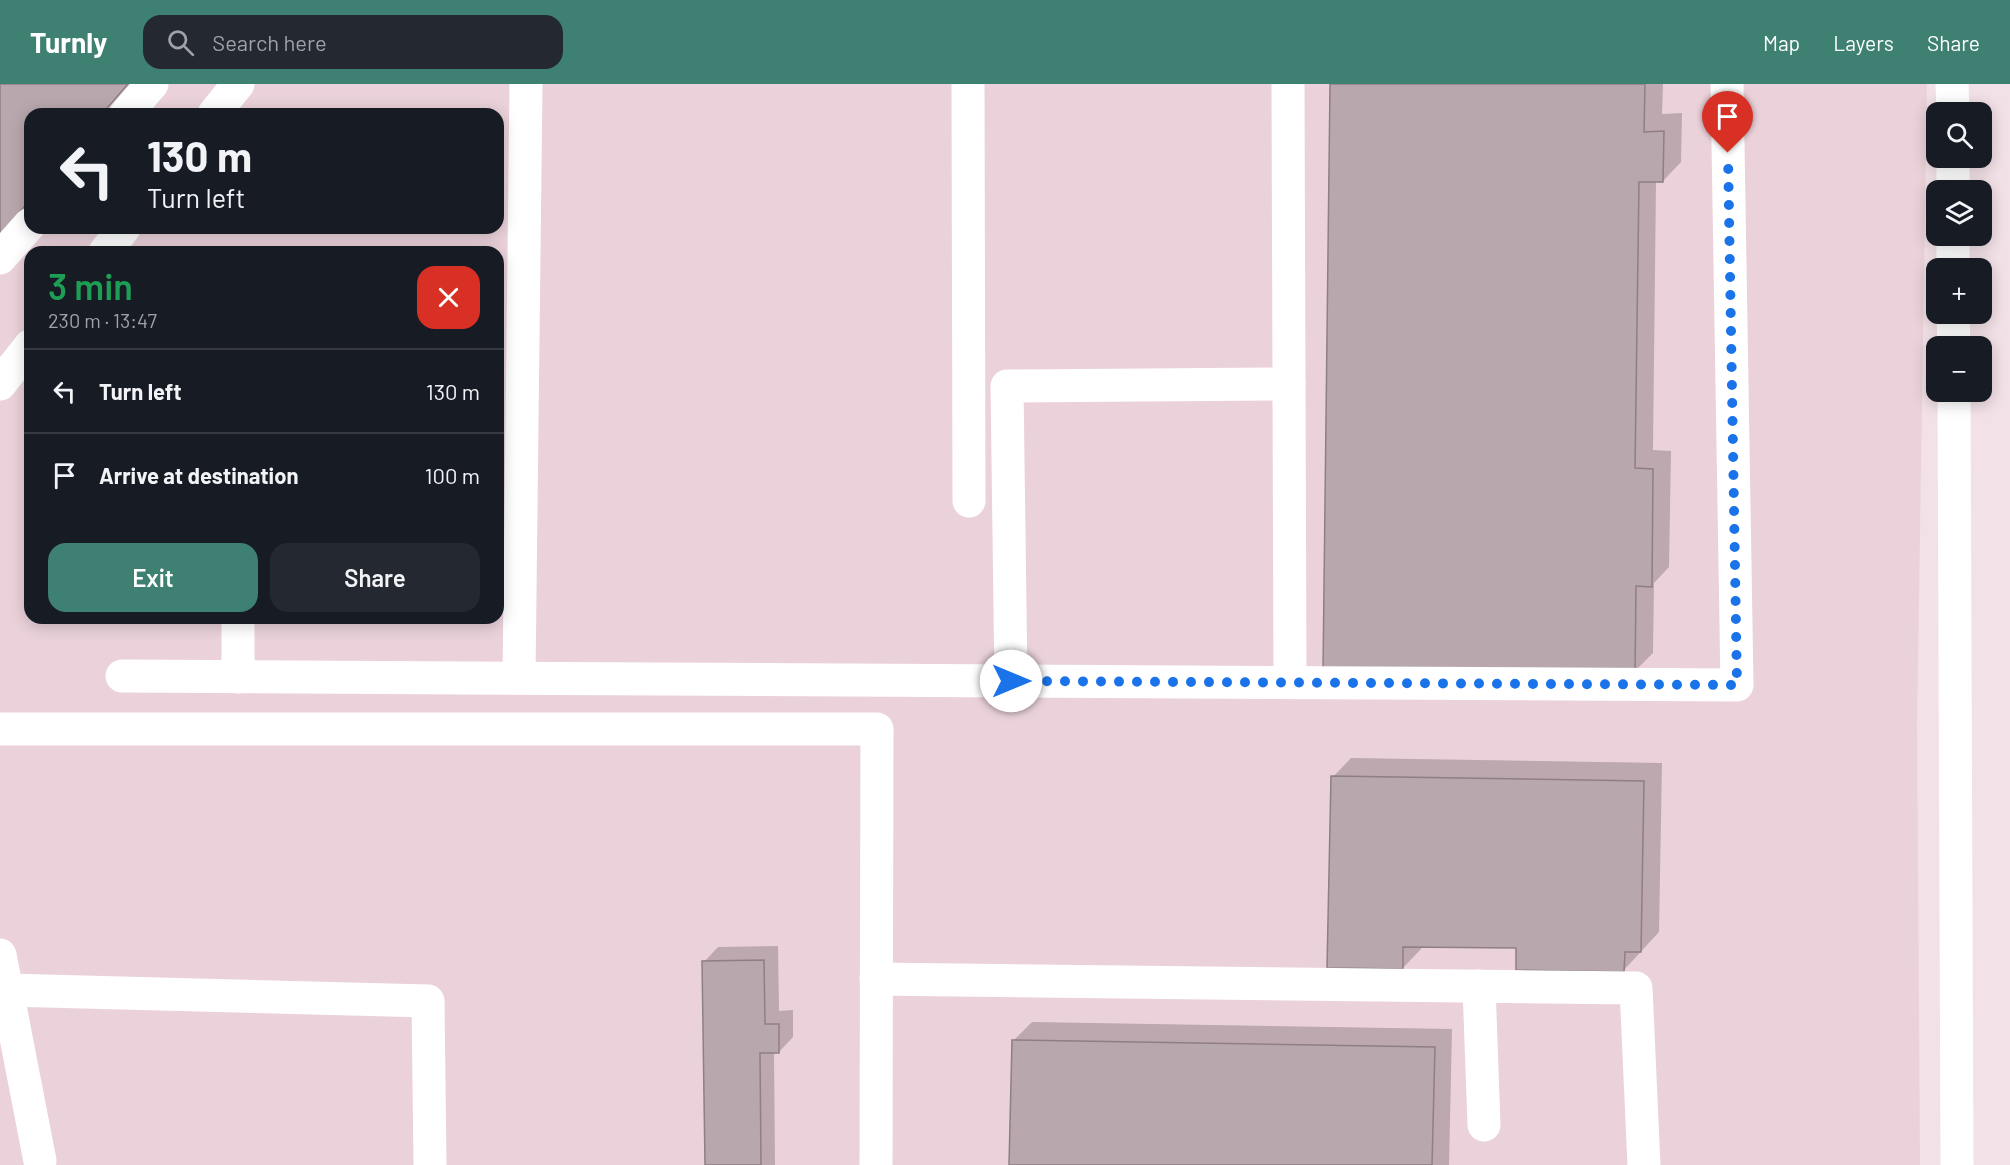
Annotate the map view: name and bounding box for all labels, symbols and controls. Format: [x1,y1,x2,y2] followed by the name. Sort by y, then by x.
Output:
[143,15,563,69] search box
[30,25,107,59] text: Turnly
[164,26,197,59] icon: search
[212,29,327,55] text: Search here
[1763,30,1800,55] text: Map
[1833,30,1894,55] text: Layers
[1927,30,1980,55] text: Share
[1702,91,1753,153] pin
[1711,100,1744,133] icon: arrive
[1926,102,1992,402] map controls
[1926,102,1992,168] button: search
[147,130,252,180] text: 130 m
[48,132,126,210] icon: left
[1926,180,1992,246] button: layers
[147,181,245,213] text: Turn left
[1926,258,1992,324] button: +
[48,264,133,307] text: 3 min
[417,266,480,329] button: close
[48,308,157,332] text: 230 m · 13:47
[1926,336,1992,402] button: −
[48,375,81,408] icon: left
[99,378,182,404] text: Turn left
[426,378,480,404] text: 130 m
[48,459,81,492] icon: arrive
[99,462,298,488] text: Arrive at destination
[425,462,480,488] text: 100 m
[48,543,258,612] button: Exit
[270,543,480,612] button: Share
[979,649,1043,713] position arrow

